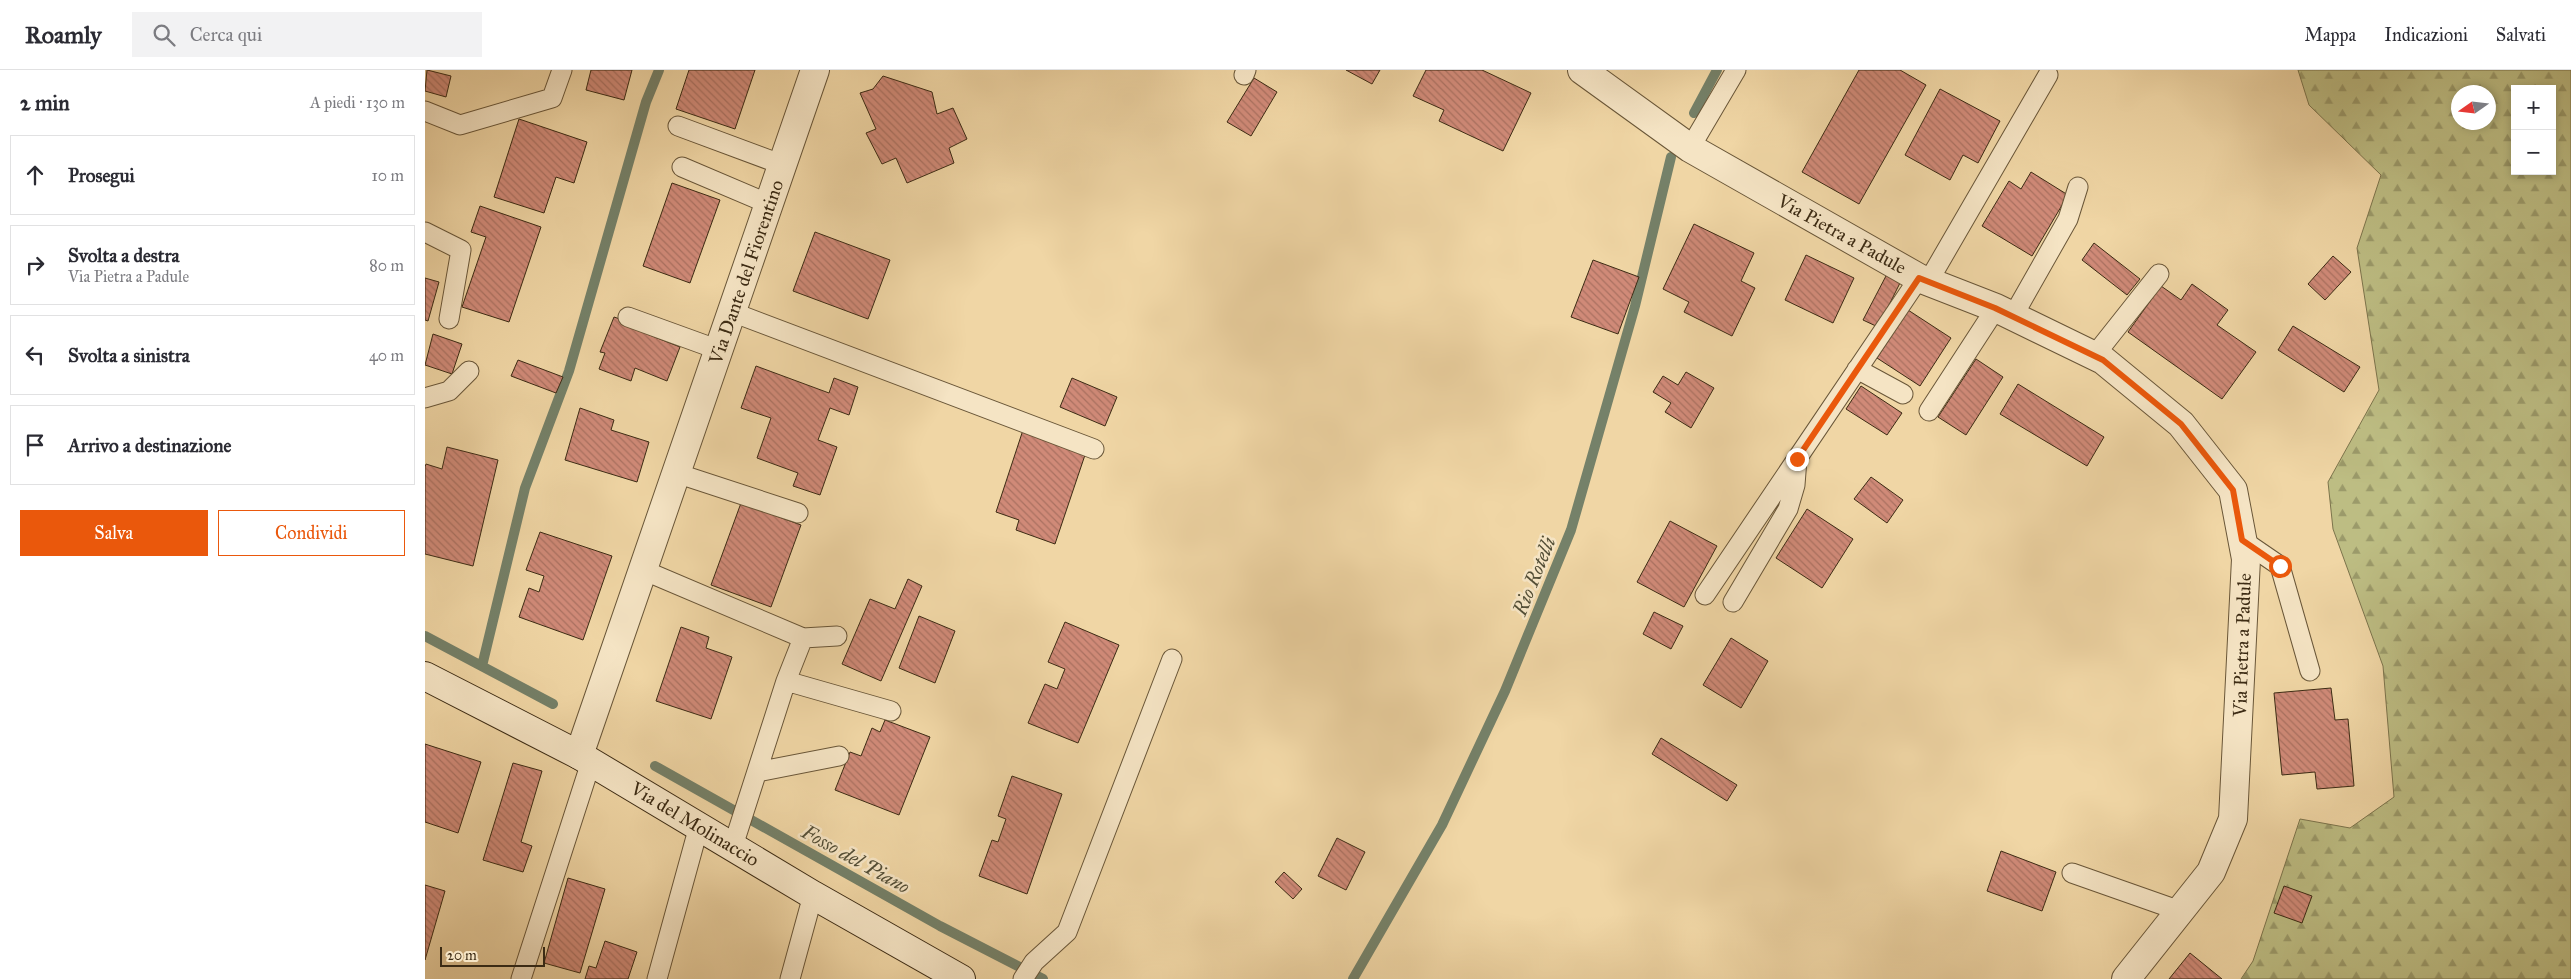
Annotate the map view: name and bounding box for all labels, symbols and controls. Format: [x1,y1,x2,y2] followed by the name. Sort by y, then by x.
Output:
[132,12,482,57] search box
[25,20,102,50] text: Roamly
[150,21,178,49] icon: search
[190,23,262,46] text: Cerca qui
[2304,24,2356,46] text: Mappa
[2384,24,2468,46] text: Indicazioni
[2496,24,2546,46] text: Salvati
[2451,85,2496,130] north arrow
[2511,85,2556,175] map controls
[2511,85,2556,130] button: +
[20,90,70,116] text: 2 min
[310,93,405,112] text: A piedi · 130 m
[2511,130,2556,175] button: −
[21,161,49,189] icon: ahead
[68,164,135,187] text: Prosegui
[372,166,404,185] text: 10 m
[703,177,788,368] street label: Via Dante del Fiorentino
[1773,189,1911,279] street label: Via Pietra a Padule
[68,244,180,267] text: Svolta a destra
[21,251,49,279] icon: right
[369,256,404,275] text: 80 m
[68,267,189,286] text: Via Pietra a Padule
[21,341,49,369] icon: left
[68,344,190,367] text: Svolta a sinistra
[369,346,404,365] text: 40 m
[21,431,49,459] icon: arrive
[68,434,231,457] text: Arrivo a destinazione
[1786,448,1809,471] route end
[20,510,208,556] button: Salva
[218,510,405,556] button: Condividi
[1507,533,1561,620] water label: Rio Rotelli
[2269,555,2292,578] route start
[2228,573,2256,718] street label: Via Pietra a Padule
[626,776,764,872] street label: Via del Molinaccio
[797,819,915,899] water label: Fosso del Piano
[440,944,545,967] scale bar
[447,947,477,964] text: 20 m

